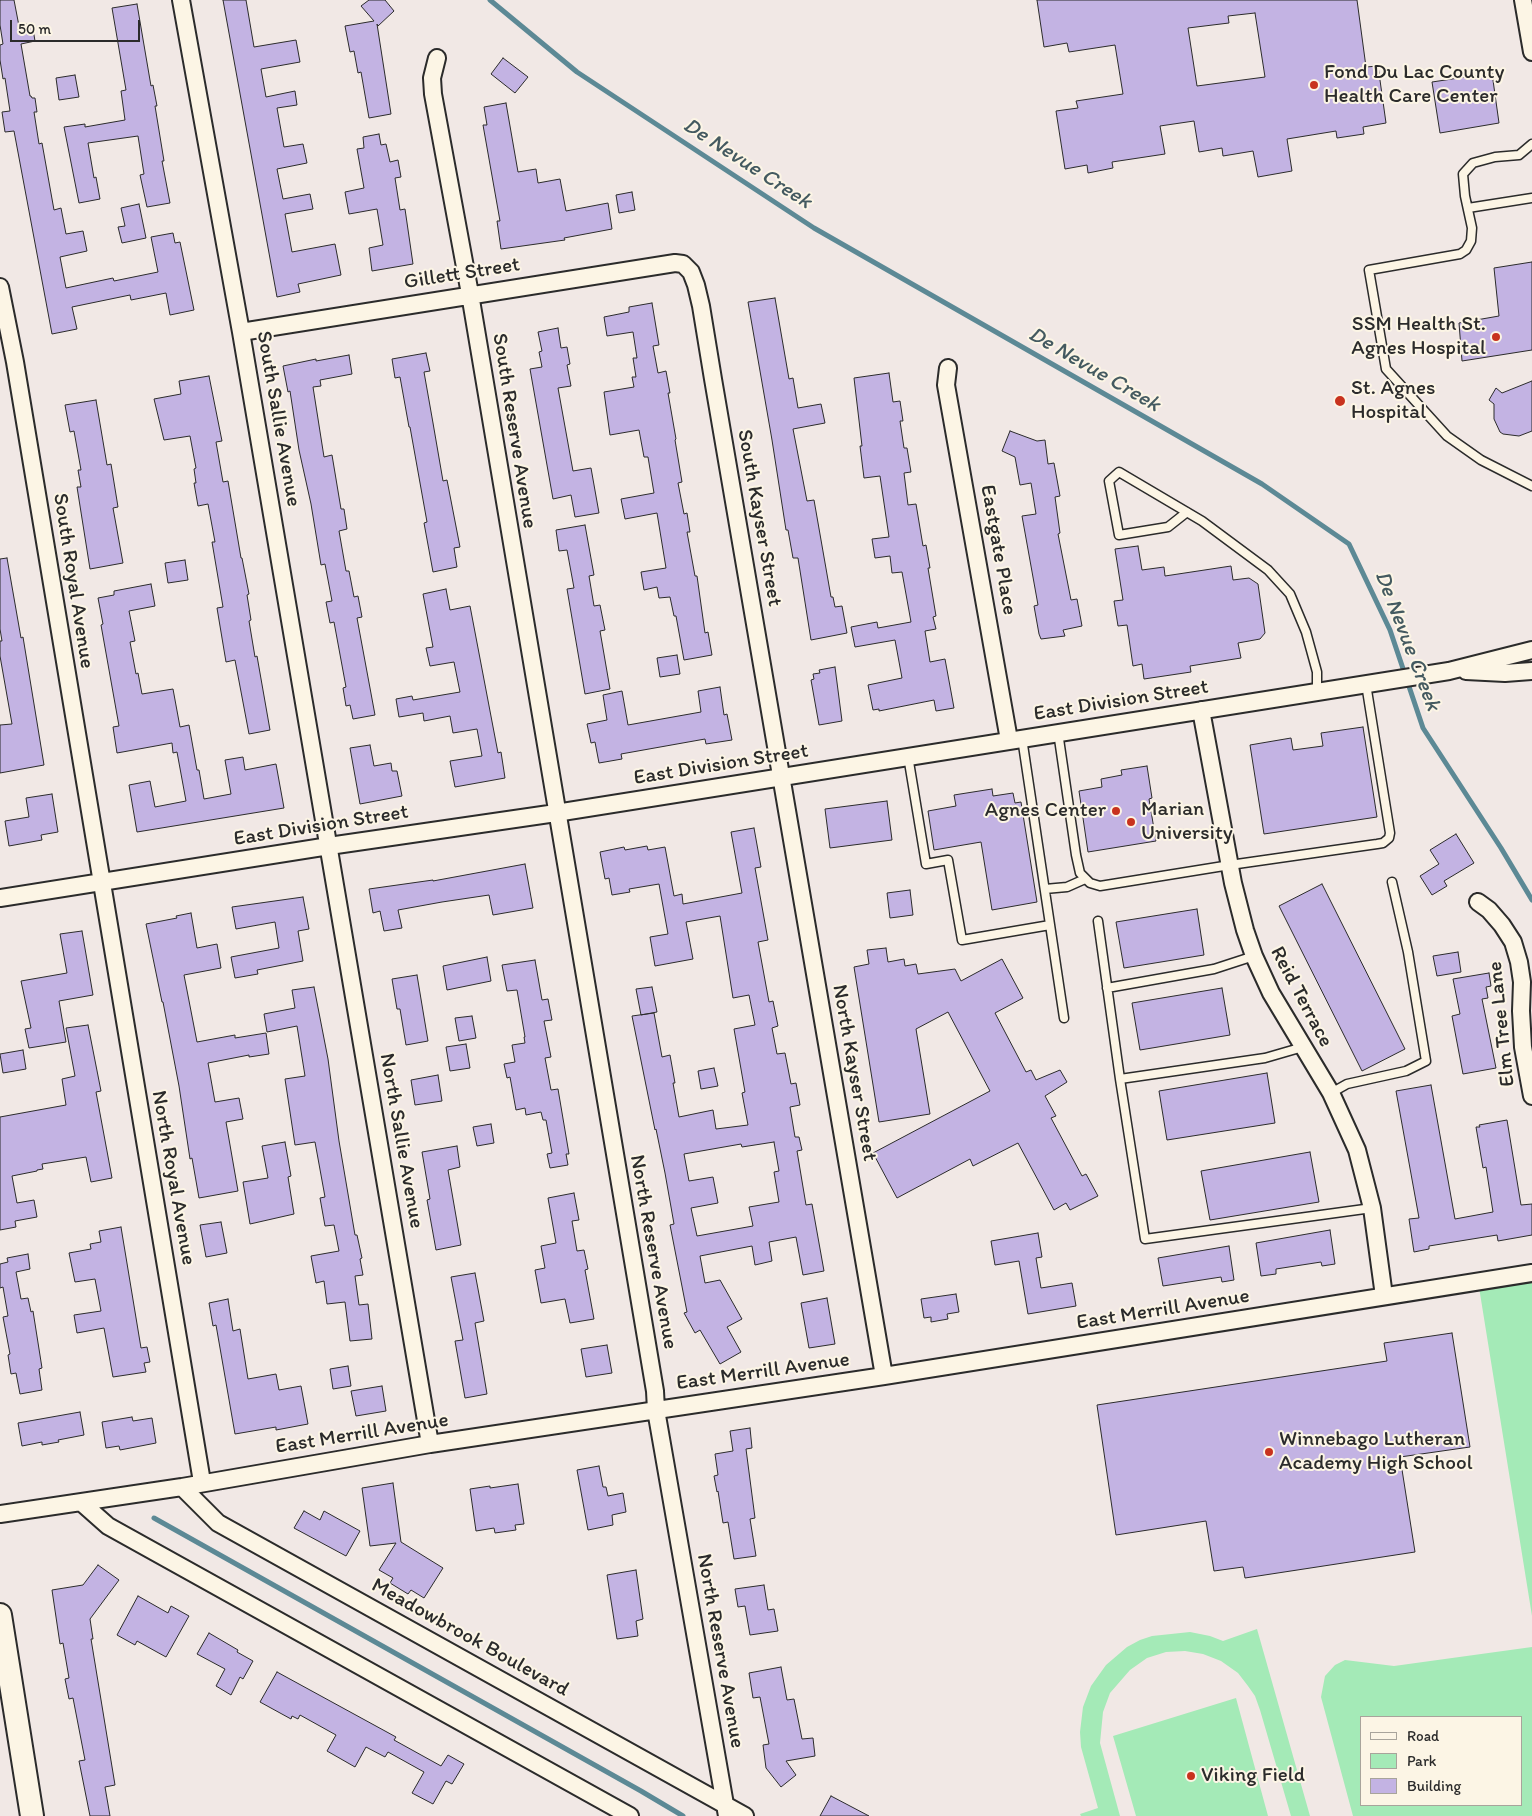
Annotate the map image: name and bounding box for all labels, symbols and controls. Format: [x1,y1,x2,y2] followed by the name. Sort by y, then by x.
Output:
[12,10,142,42] scale bar
[18,20,51,38] text: 50 m
[1324,60,1504,110] place label: Fond Du Lac County Health Care Center
[1308,79,1320,91] marker: Fond Du Lac County Health Care Center
[678,113,816,215] water label: De Nevue Creek
[402,252,522,296] street label: Gillett Street
[1351,312,1486,362] place label: SSM Health St. Agnes Hospital
[1023,322,1165,418] water label: De Nevue Creek
[250,329,306,509] street label: South Sallie Avenue
[1490,331,1502,343] marker: SSM Health St. Agnes Hospital
[486,332,542,530] street label: South Reserve Avenue
[1351,376,1435,426] place label: St. Agnes Hospital
[1333,394,1347,408] marker: St. Agnes Hospital
[731,428,787,608] street label: South Kayser Street
[974,483,1022,617] street label: Eastgate Place
[47,492,99,670] street label: South Royal Avenue
[1368,567,1446,715] water label: De Nevue Creek
[1032,675,1210,727] street label: East Division Street
[632,739,810,791] street label: East Division Street
[1141,797,1233,847] place label: Marian University
[985,798,1106,824] place label: Agnes Center
[232,800,410,852] street label: East Division Street
[1110,805,1122,817] marker: Agnes Center
[1125,816,1137,828] marker: Marian University
[1264,942,1338,1052] street label: Reid Terrace
[1483,960,1521,1088] street label: Elm Tree Lane
[826,983,882,1163] street label: North Kayser Street
[373,1051,429,1231] street label: North Sallie Avenue
[145,1089,201,1267] street label: North Royal Avenue
[623,1153,683,1351] street label: North Reserve Avenue
[1075,1284,1251,1336] street label: East Merrill Avenue
[675,1347,851,1397] street label: East Merrill Avenue
[274,1408,450,1460] street label: East Merrill Avenue
[1279,1427,1473,1477] place label: Winnebago Lutheran Academy High School
[1263,1446,1275,1458] marker: Winnebago Lutheran Academy High School
[690,1552,750,1750] street label: North Reserve Avenue
[367,1573,573,1703] street label: Meadowbrook Boulevard
[1360,1716,1522,1806] legend
[1407,1727,1439,1745] text: Road
[1407,1752,1437,1770] text: Park
[1201,1763,1305,1789] place label: Viking Field
[1185,1770,1197,1782] marker: Viking Field
[1407,1777,1461,1795] text: Building

